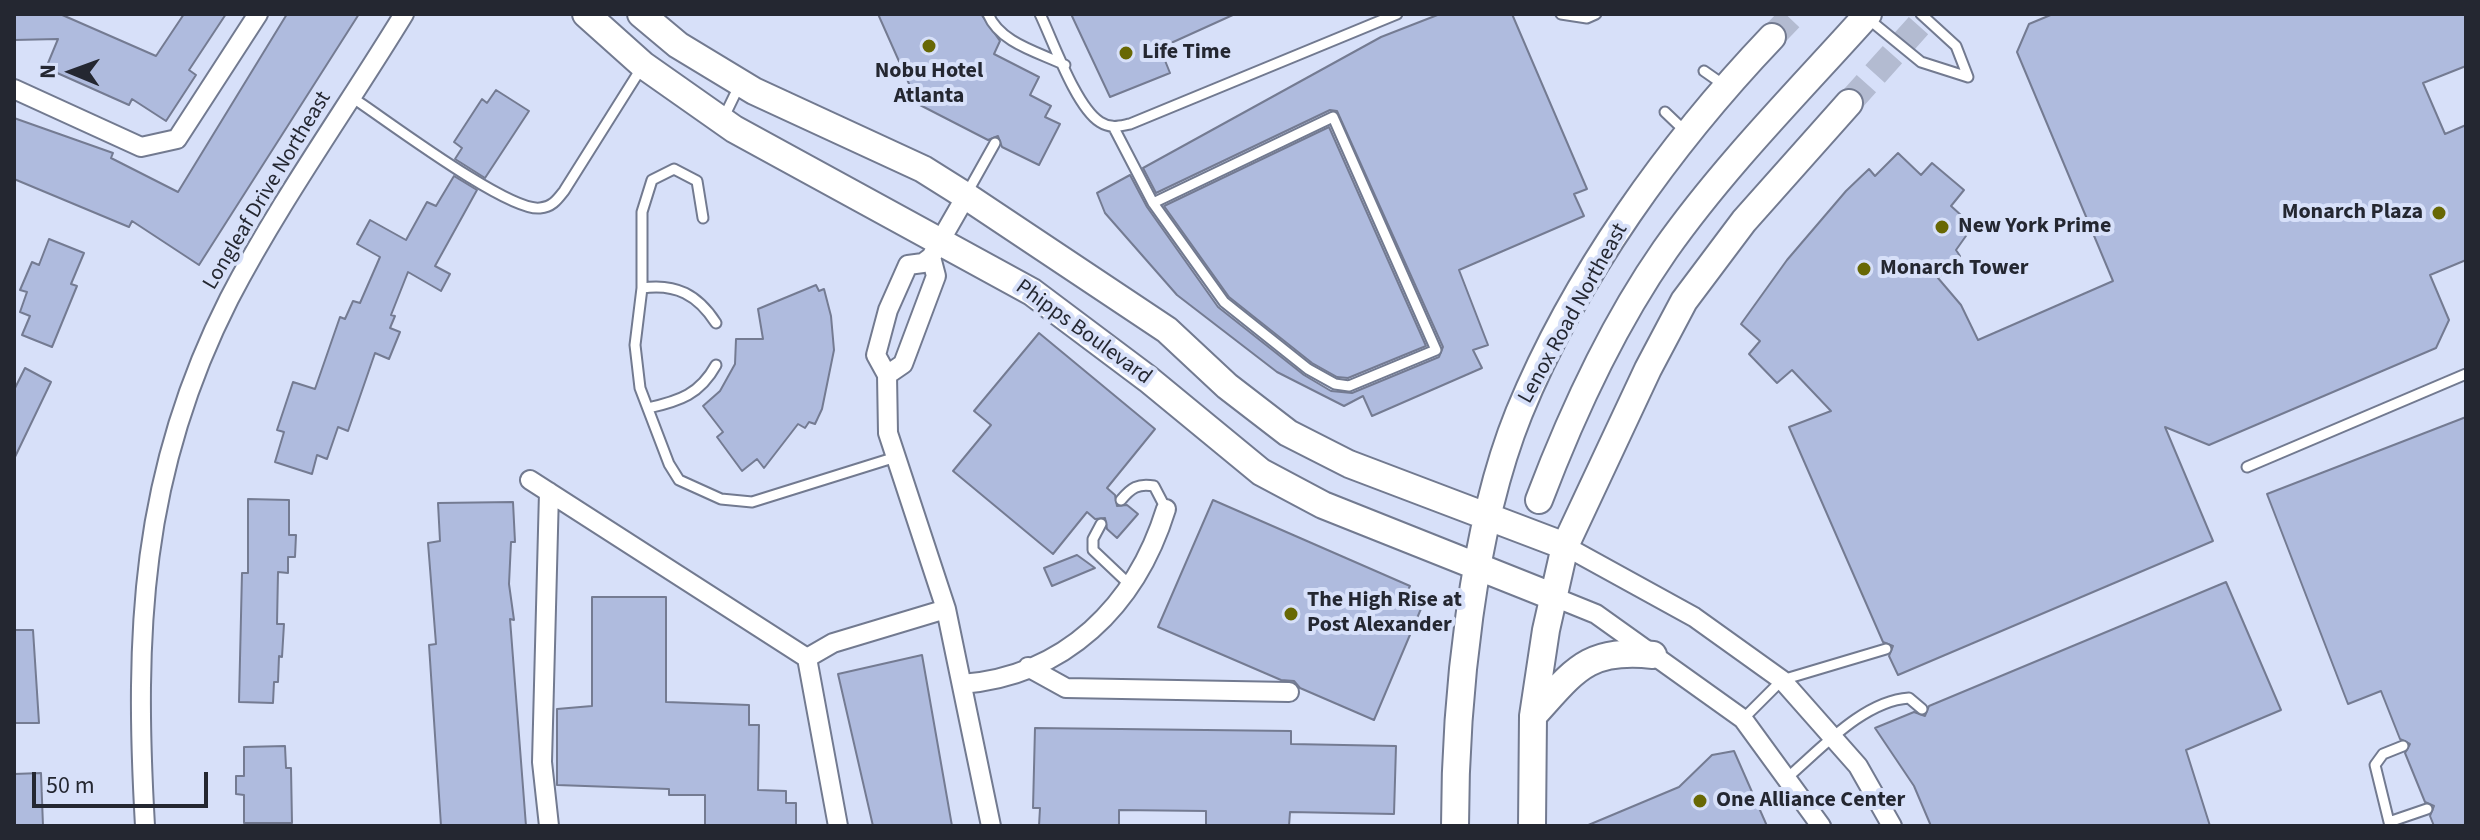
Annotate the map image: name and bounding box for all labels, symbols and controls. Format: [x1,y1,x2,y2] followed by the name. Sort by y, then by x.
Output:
[32,32,112,112] north arrow
[920,37,938,55] marker: Nobu Hotel Atlanta
[1142,40,1231,66] place label: Life Time
[1117,44,1135,62] marker: Life Time
[875,59,983,110] place label: Nobu Hotel Atlanta
[32,64,64,79] text: N
[198,87,338,295] street label: Longleaf Drive Northeast
[2282,200,2423,226] place label: Monarch Plaza
[2430,204,2448,222] marker: Monarch Plaza
[1958,214,2111,240] place label: New York Prime
[1933,218,1951,236] marker: New York Prime
[1514,219,1634,409] street label: Lenox Road Northeast
[1880,256,2029,282] place label: Monarch Tower
[1855,260,1873,278] marker: Monarch Tower
[1010,275,1156,391] street label: Phipps Boulevard
[1307,588,1462,640] place label: The High Rise at Post Alexander
[1282,605,1300,623] marker: The High Rise at Post Alexander
[36,756,212,806] scale bar
[46,768,95,803] text: 50 m
[1716,788,1905,814] place label: One Alliance Center
[1691,792,1709,810] marker: One Alliance Center

